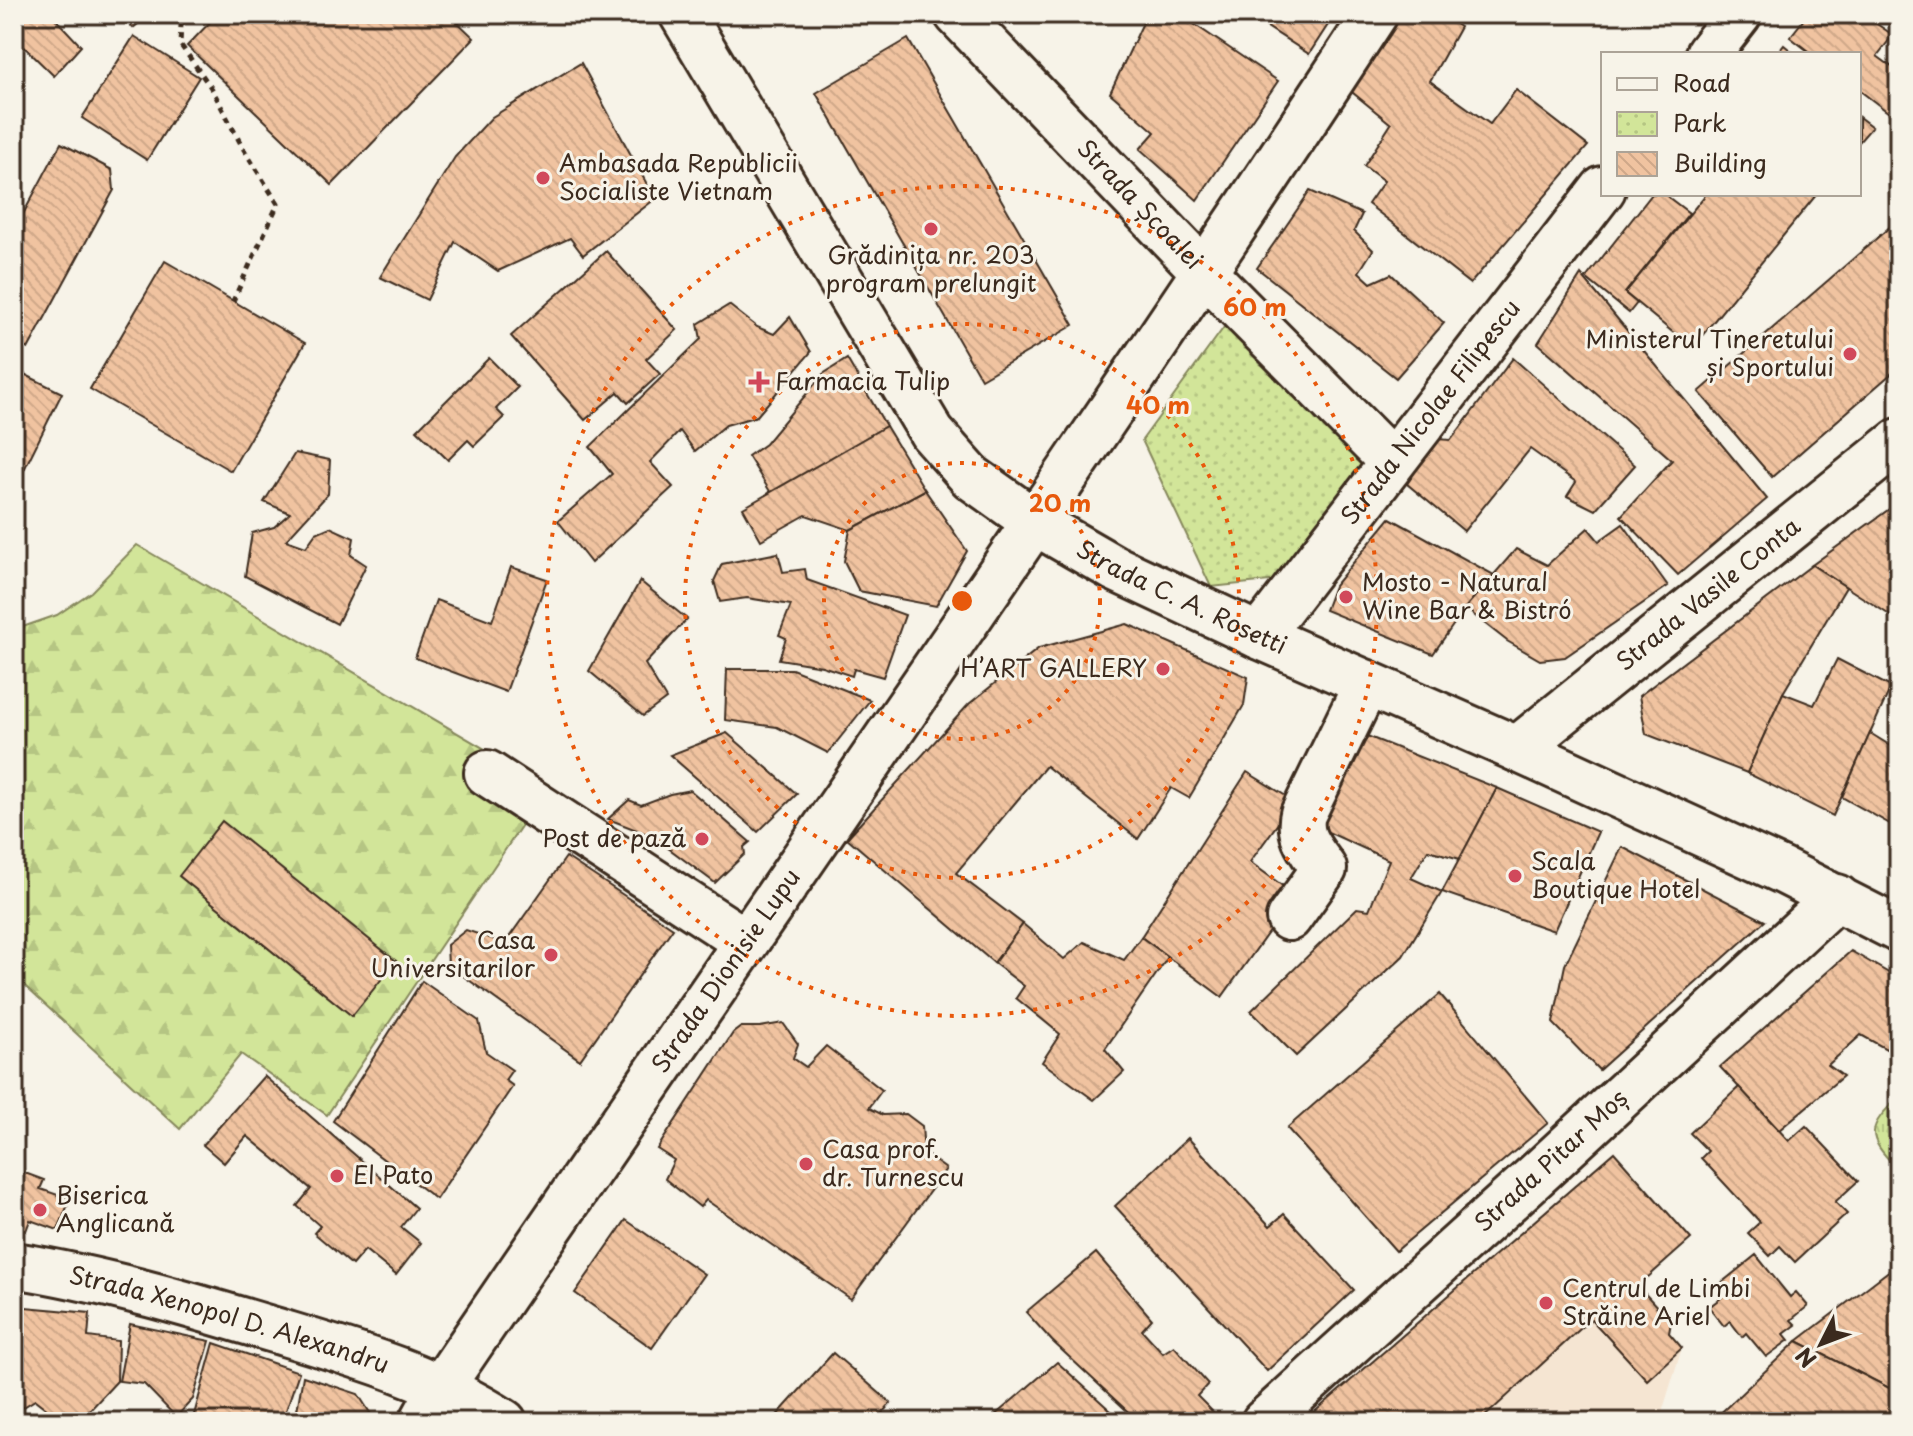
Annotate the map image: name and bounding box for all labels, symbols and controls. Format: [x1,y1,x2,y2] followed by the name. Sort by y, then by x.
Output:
[1601,52,1861,196] legend
[1673,64,1731,100] text: Road
[1673,104,1727,140] text: Park
[1070,130,1212,277] street label: Strada Școalei
[559,144,798,208] place label: Ambasada Republicii Socialiste Vietnam
[1673,144,1767,180] text: Building
[534,169,552,187] marker: Ambasada Republicii Socialiste Vietnam
[922,220,940,238] marker: Grădinița nr. 203 program prelungit
[826,236,1037,300] place label: Grădinița nr. 203 program prelungit
[1223,288,1287,324] text: 60 m
[1331,291,1528,532] street label: Strada Nicolae Filipescu
[1585,320,1834,384] place label: Ministerul Tineretului și Sportului
[1841,345,1859,363] marker: Ministerul Tineretului și Sportului
[775,362,950,398] place label: Farmacia Tulip
[750,373,768,391] marker: Farmacia Tulip
[1126,386,1190,422] text: 40 m
[1029,484,1091,520] text: 20 m
[1607,508,1807,678] street label: Strada Vasile Conta
[1070,530,1293,662] street label: Strada C. A. Rosetti
[1362,563,1571,627] place label: Mosto - Natural Wine Bar & Bistró
[948,587,976,615] centre of rings
[1337,588,1355,606] marker: Mosto - Natural Wine Bar & Bistró
[960,649,1147,685] place label: H’ART GALLERY
[1154,660,1172,678] marker: H’ART GALLERY
[542,819,686,855] place label: Post de pază
[693,830,711,848] marker: Post de pază
[1531,842,1700,906] place label: Scala Boutique Hotel
[641,861,808,1079] street label: Strada Dionisie Lupu
[1506,867,1524,885] marker: Scala Boutique Hotel
[371,921,536,985] place label: Casa Universitarilor
[542,946,560,964] marker: Casa Universitarilor
[1465,1080,1635,1239] street label: Strada Pitar Moș
[822,1130,965,1194] place label: Casa prof. dr. Turnescu
[797,1155,815,1173] marker: Casa prof. dr. Turnescu
[353,1156,433,1192] place label: El Pato
[328,1167,346,1185] marker: El Pato
[56,1176,174,1240] place label: Biserica Anglicană
[31,1201,49,1219] marker: Biserica Anglicană
[66,1256,394,1381] street label: Strada Xenopol D. Alexandru
[1562,1269,1751,1333] place label: Centrul de Limbi Străine Ariel
[1537,1294,1555,1312] marker: Centrul de Limbi Străine Ariel
[1781,1304,1861,1384] north arrow
[1787,1341,1823,1376] text: N

